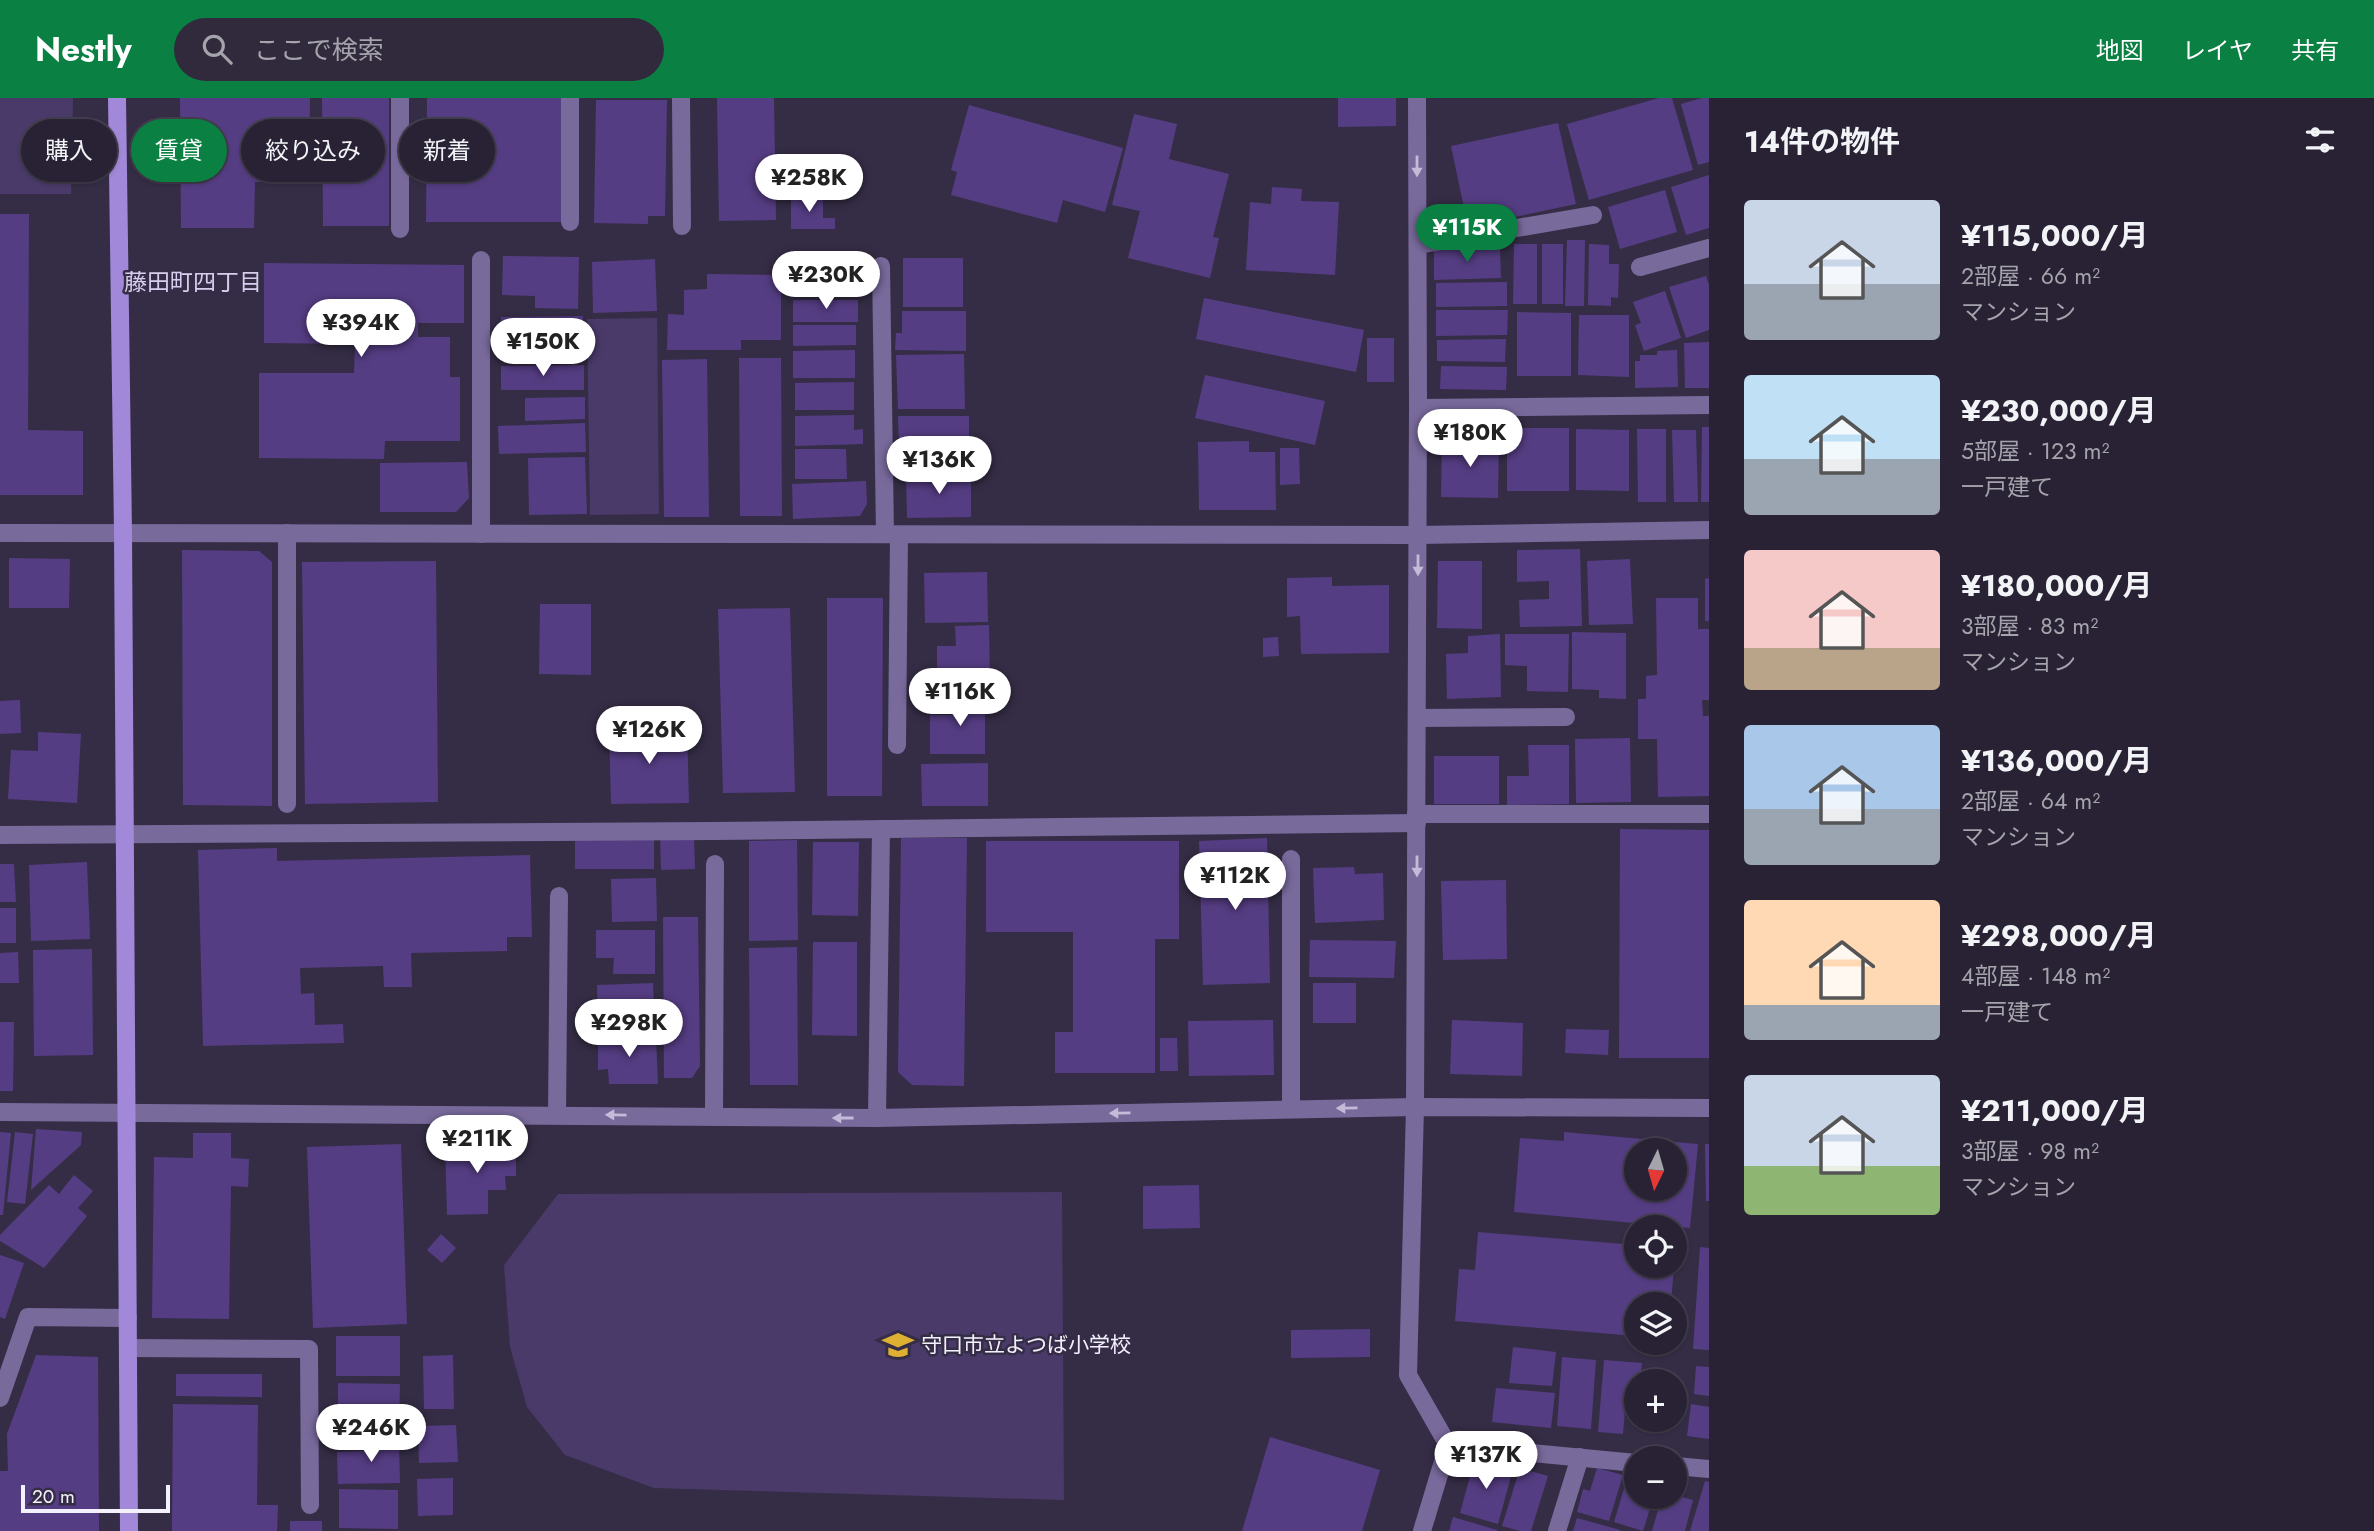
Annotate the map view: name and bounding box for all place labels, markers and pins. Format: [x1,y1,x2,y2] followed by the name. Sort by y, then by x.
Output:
[760,155,858,214] pin: ¥258K
[1418,204,1516,264] pin: ¥115K
[777,252,875,311] pin: ¥230K
[312,300,410,359] pin: ¥394K
[494,318,592,378] pin: ¥150K
[1421,410,1519,469] pin: ¥180K
[890,436,988,496] pin: ¥136K
[911,668,1009,728] pin: ¥116K
[600,706,698,766] pin: ¥126K
[1186,852,1284,912] pin: ¥112K
[580,1000,678,1059] pin: ¥298K
[428,1116,526,1175] pin: ¥211K
[881,1328,915,1362] school or university icon: 守口市立よつば小学校
[921,1330,1131,1360] place label: 守口市立よつば小学校
[322,1404,420,1464] pin: ¥246K
[1437,1432,1535,1491] pin: ¥137K

